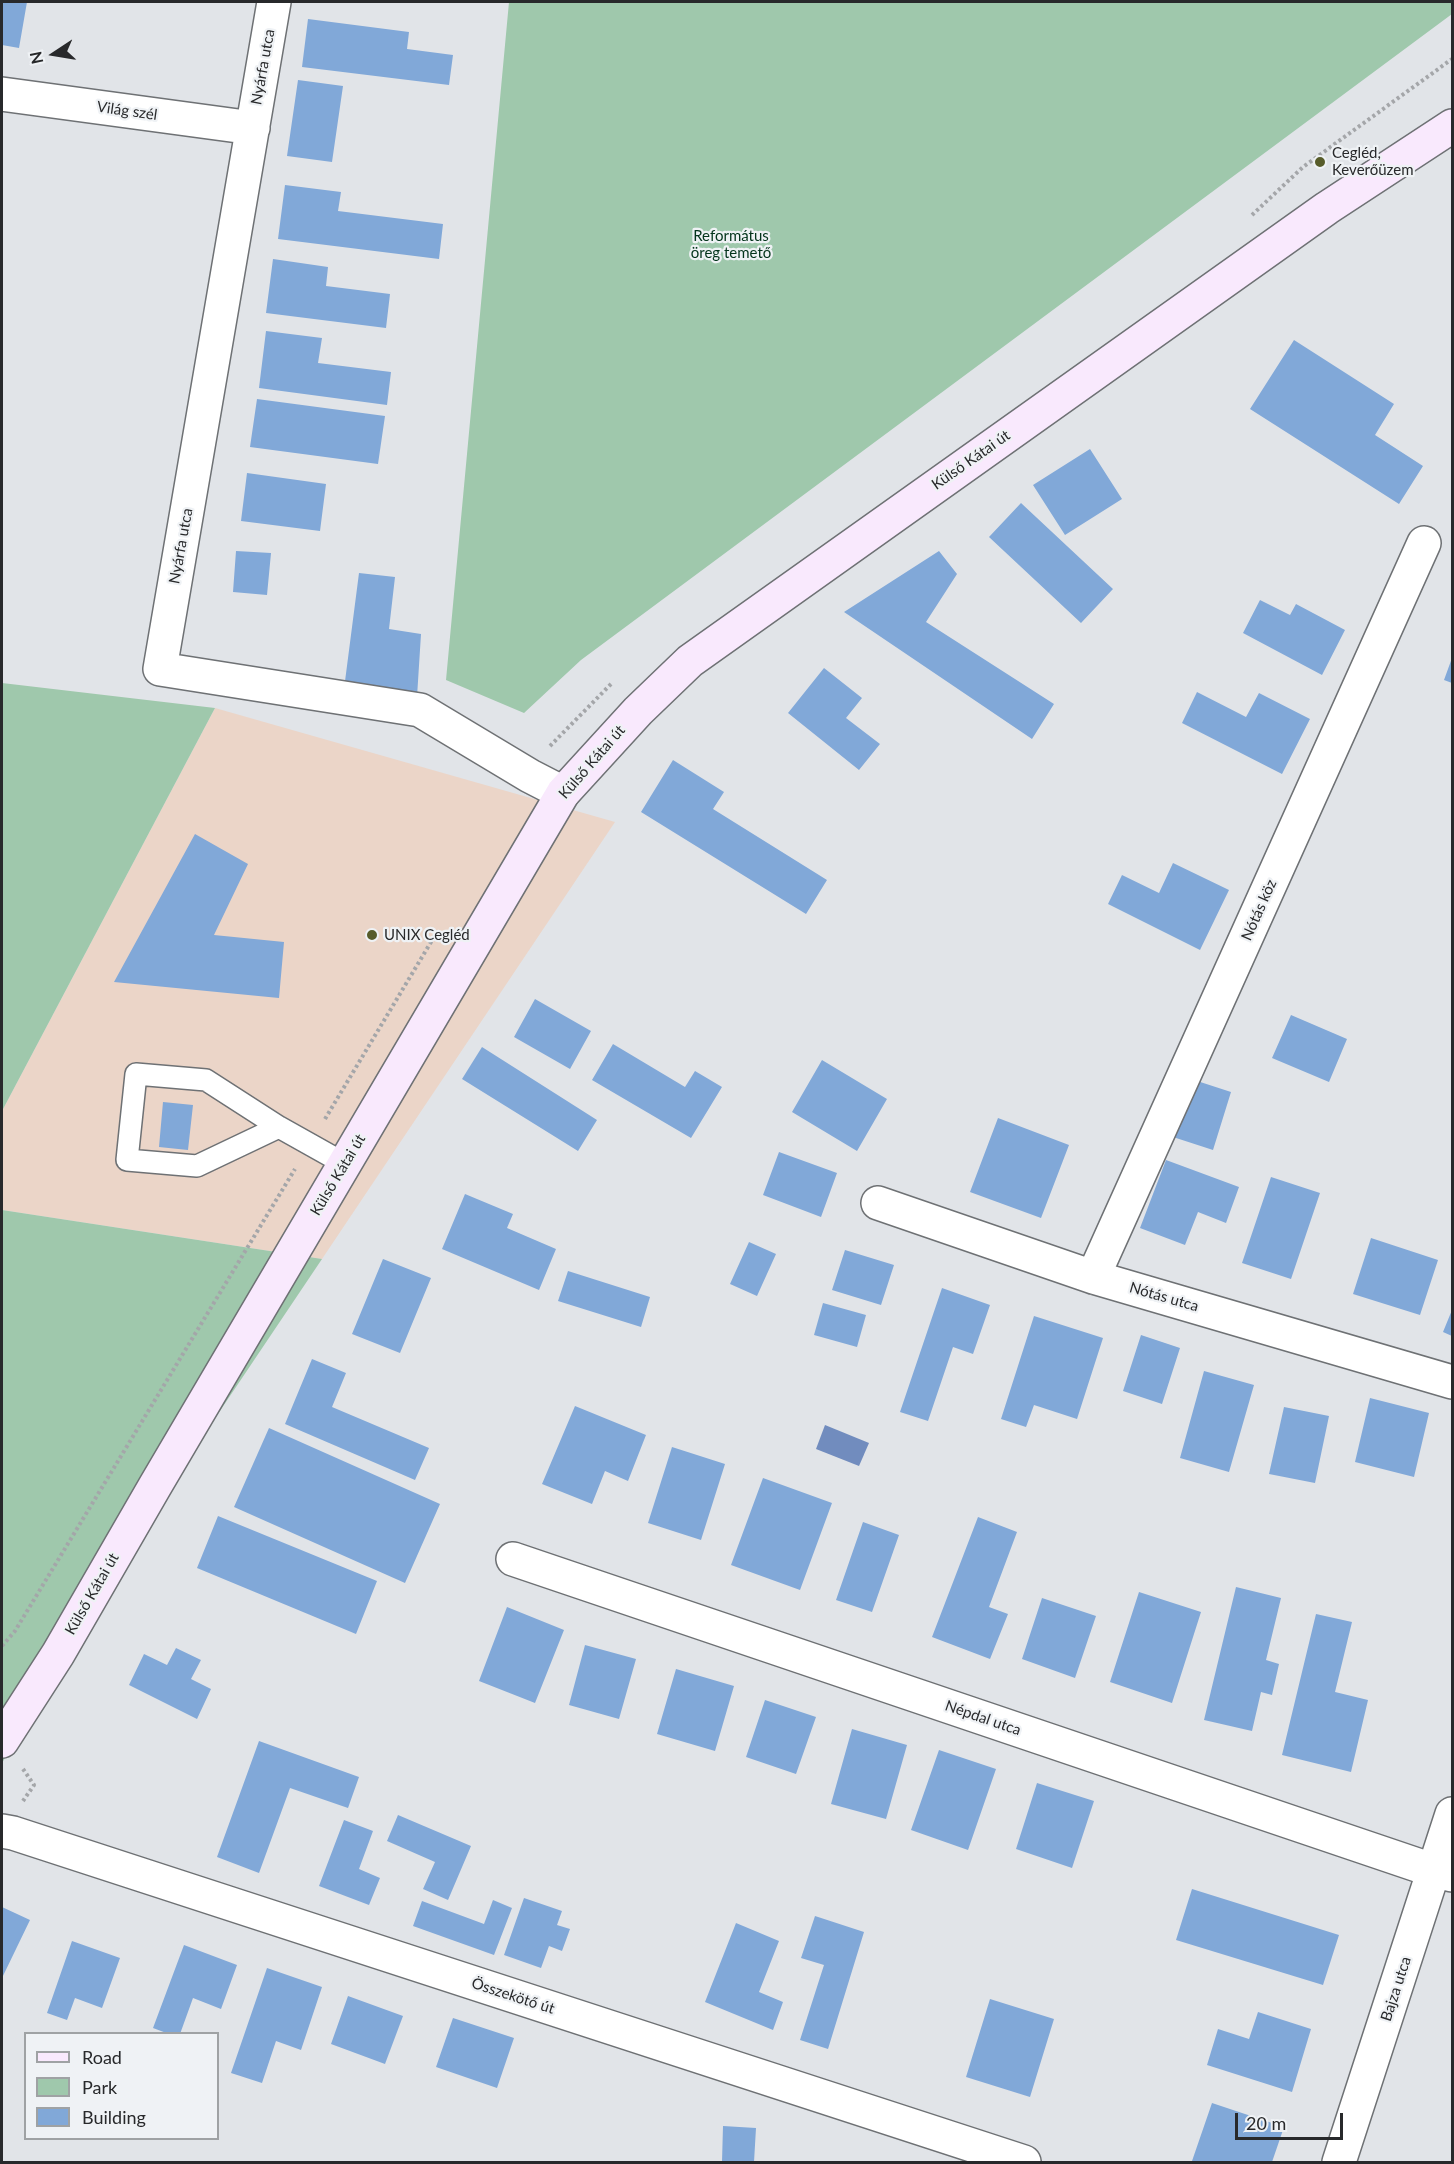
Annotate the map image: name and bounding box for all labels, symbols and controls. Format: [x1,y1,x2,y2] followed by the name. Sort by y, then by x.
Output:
[24,24,84,84] north arrow
[247,28,279,106] street label: Nyárfa utca
[25,50,46,66] text: N
[96,98,158,124] street label: Világ szél
[1332,144,1413,179] place label: Cegléd, Keverőüzem
[1313,155,1327,169] marker: Cegléd, Keverőüzem
[691,227,771,262] park label: Református öreg temető
[928,426,1014,494] street label: Külső Kátai út
[165,507,197,585] street label: Nyárfa utca
[555,722,629,802] street label: Külső Kátai út
[1238,877,1280,943] street label: Nótás köz
[384,926,470,944] place label: UNIX Cegléd
[365,928,379,942] marker: UNIX Cegléd
[307,1131,369,1219] street label: Külső Kátai út
[1127,1279,1201,1315] street label: Nótás utca
[61,1550,123,1638] street label: Külső Kátai út
[943,1697,1023,1739] street label: Népdal utca
[1377,1954,1415,2024] street label: Bajza utca
[469,1974,557,2018] street label: Összekötő út
[24,2032,219,2140] legend
[82,2046,122,2068] text: Road
[82,2076,117,2098] text: Park
[1238,2101,1346,2139] scale bar
[82,2106,146,2128] text: Building
[1246,2112,1286,2134] text: 20 m

